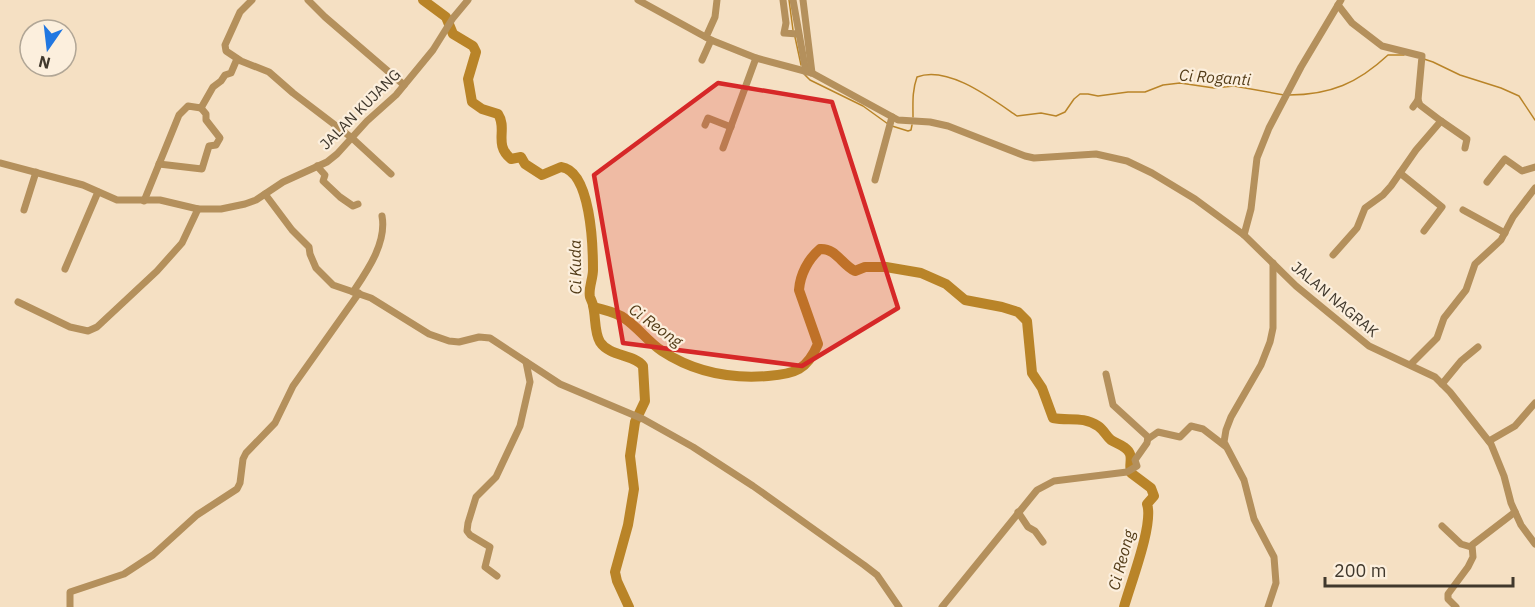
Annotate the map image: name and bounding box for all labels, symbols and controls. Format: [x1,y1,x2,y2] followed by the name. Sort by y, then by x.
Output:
[18,18,78,78] north arrow
[36,51,52,74] text: N
[316,65,404,153] street label: JALAN KUJANG
[1178,65,1252,90] water label: Ci Roganti
[565,240,585,294] water label: Ci Kuda
[1288,257,1383,341] street label: JALAN NAGRAK
[625,299,687,352] water label: Ci Reong
[1103,527,1139,592] water label: Ci Reong
[1325,550,1512,588] scale bar
[1334,559,1386,582] text: 200 m

